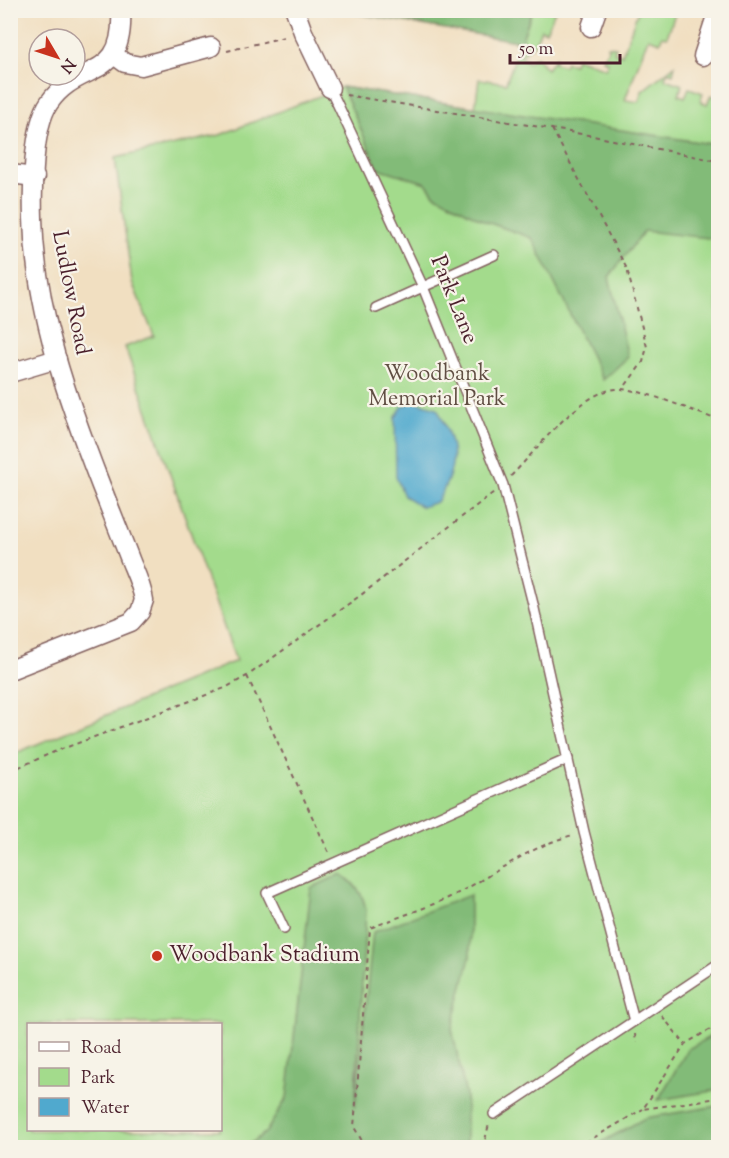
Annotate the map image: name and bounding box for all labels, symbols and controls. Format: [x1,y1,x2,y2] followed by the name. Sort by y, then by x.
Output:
[27,27,87,87] north arrow
[510,27,620,65] scale bar
[518,37,554,63] text: 50 m
[54,53,80,77] text: N
[42,228,98,358] street label: Ludlow Road
[421,251,485,349] street label: Park Lane
[368,359,506,416] park label: Woodbank Memorial Park
[169,940,360,972] place label: Woodbank Stadium
[150,949,164,963] marker: Woodbank Stadium
[27,1023,222,1131] legend
[81,1036,121,1062] text: Road
[81,1066,116,1092] text: Park
[81,1096,130,1122] text: Water

